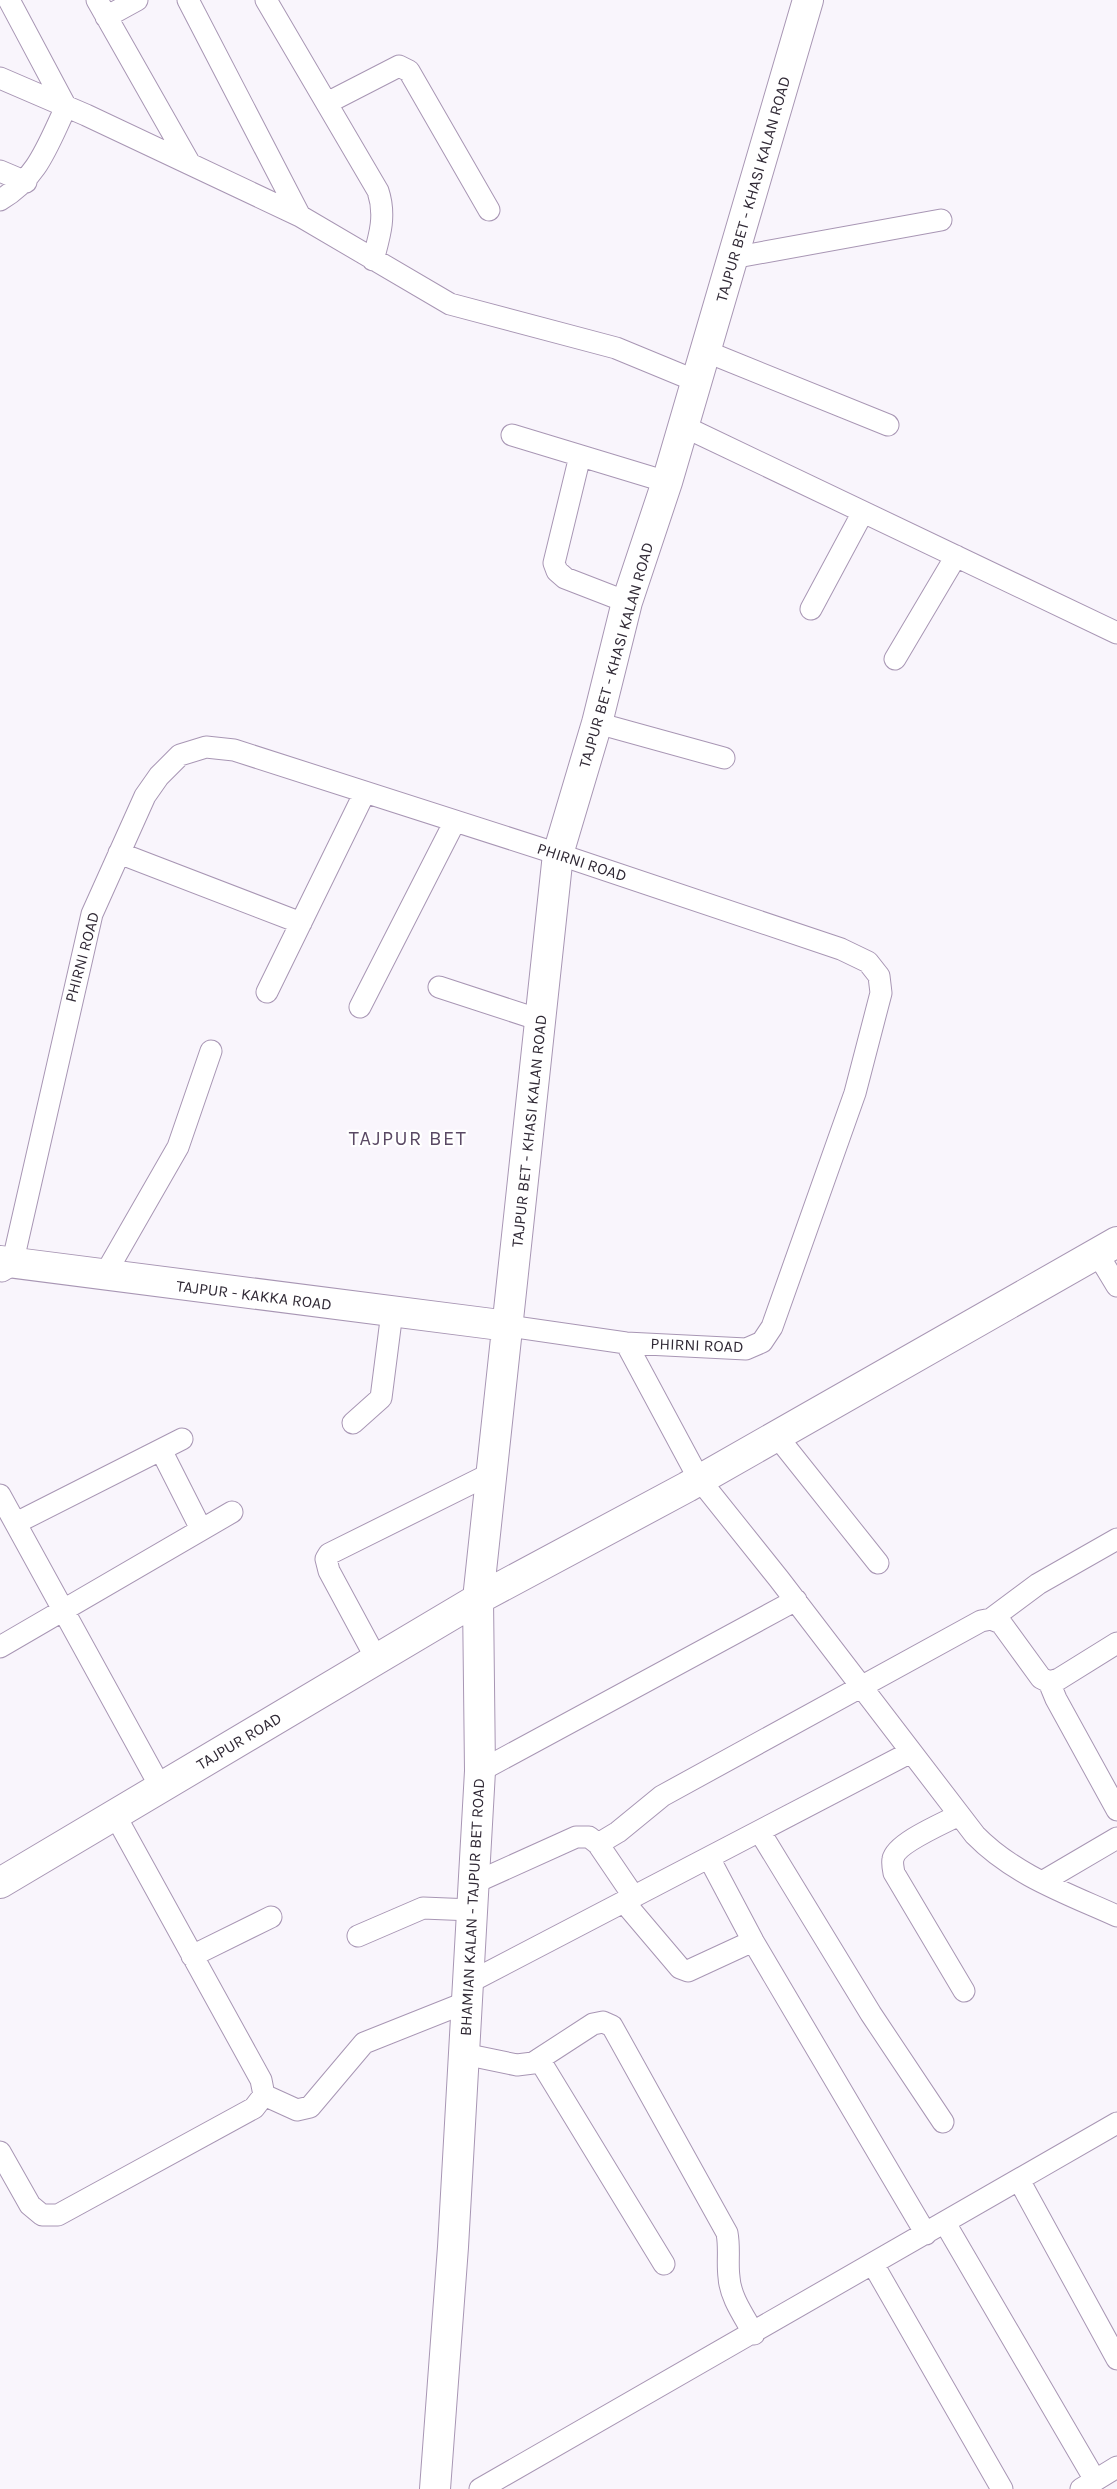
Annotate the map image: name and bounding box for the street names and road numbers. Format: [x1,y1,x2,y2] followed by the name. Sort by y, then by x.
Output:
[712,74,794,304] street label: TAJPUR BET - KHASI KALAN ROAD
[575,540,657,770] street label: TAJPUR BET - KHASI KALAN ROAD
[535,839,629,885] street label: PHIRNI ROAD
[61,910,103,1004] street label: PHIRNI ROAD
[507,1014,551,1248] street label: TAJPUR BET - KHASI KALAN ROAD
[175,1276,333,1314] street label: TAJPUR - KAKKA ROAD
[650,1334,744,1356] street label: PHIRNI ROAD
[193,1708,285,1774] street label: TAJPUR ROAD
[456,1778,488,2036] street label: BHAMIAN KALAN - TAJPUR BET ROAD

